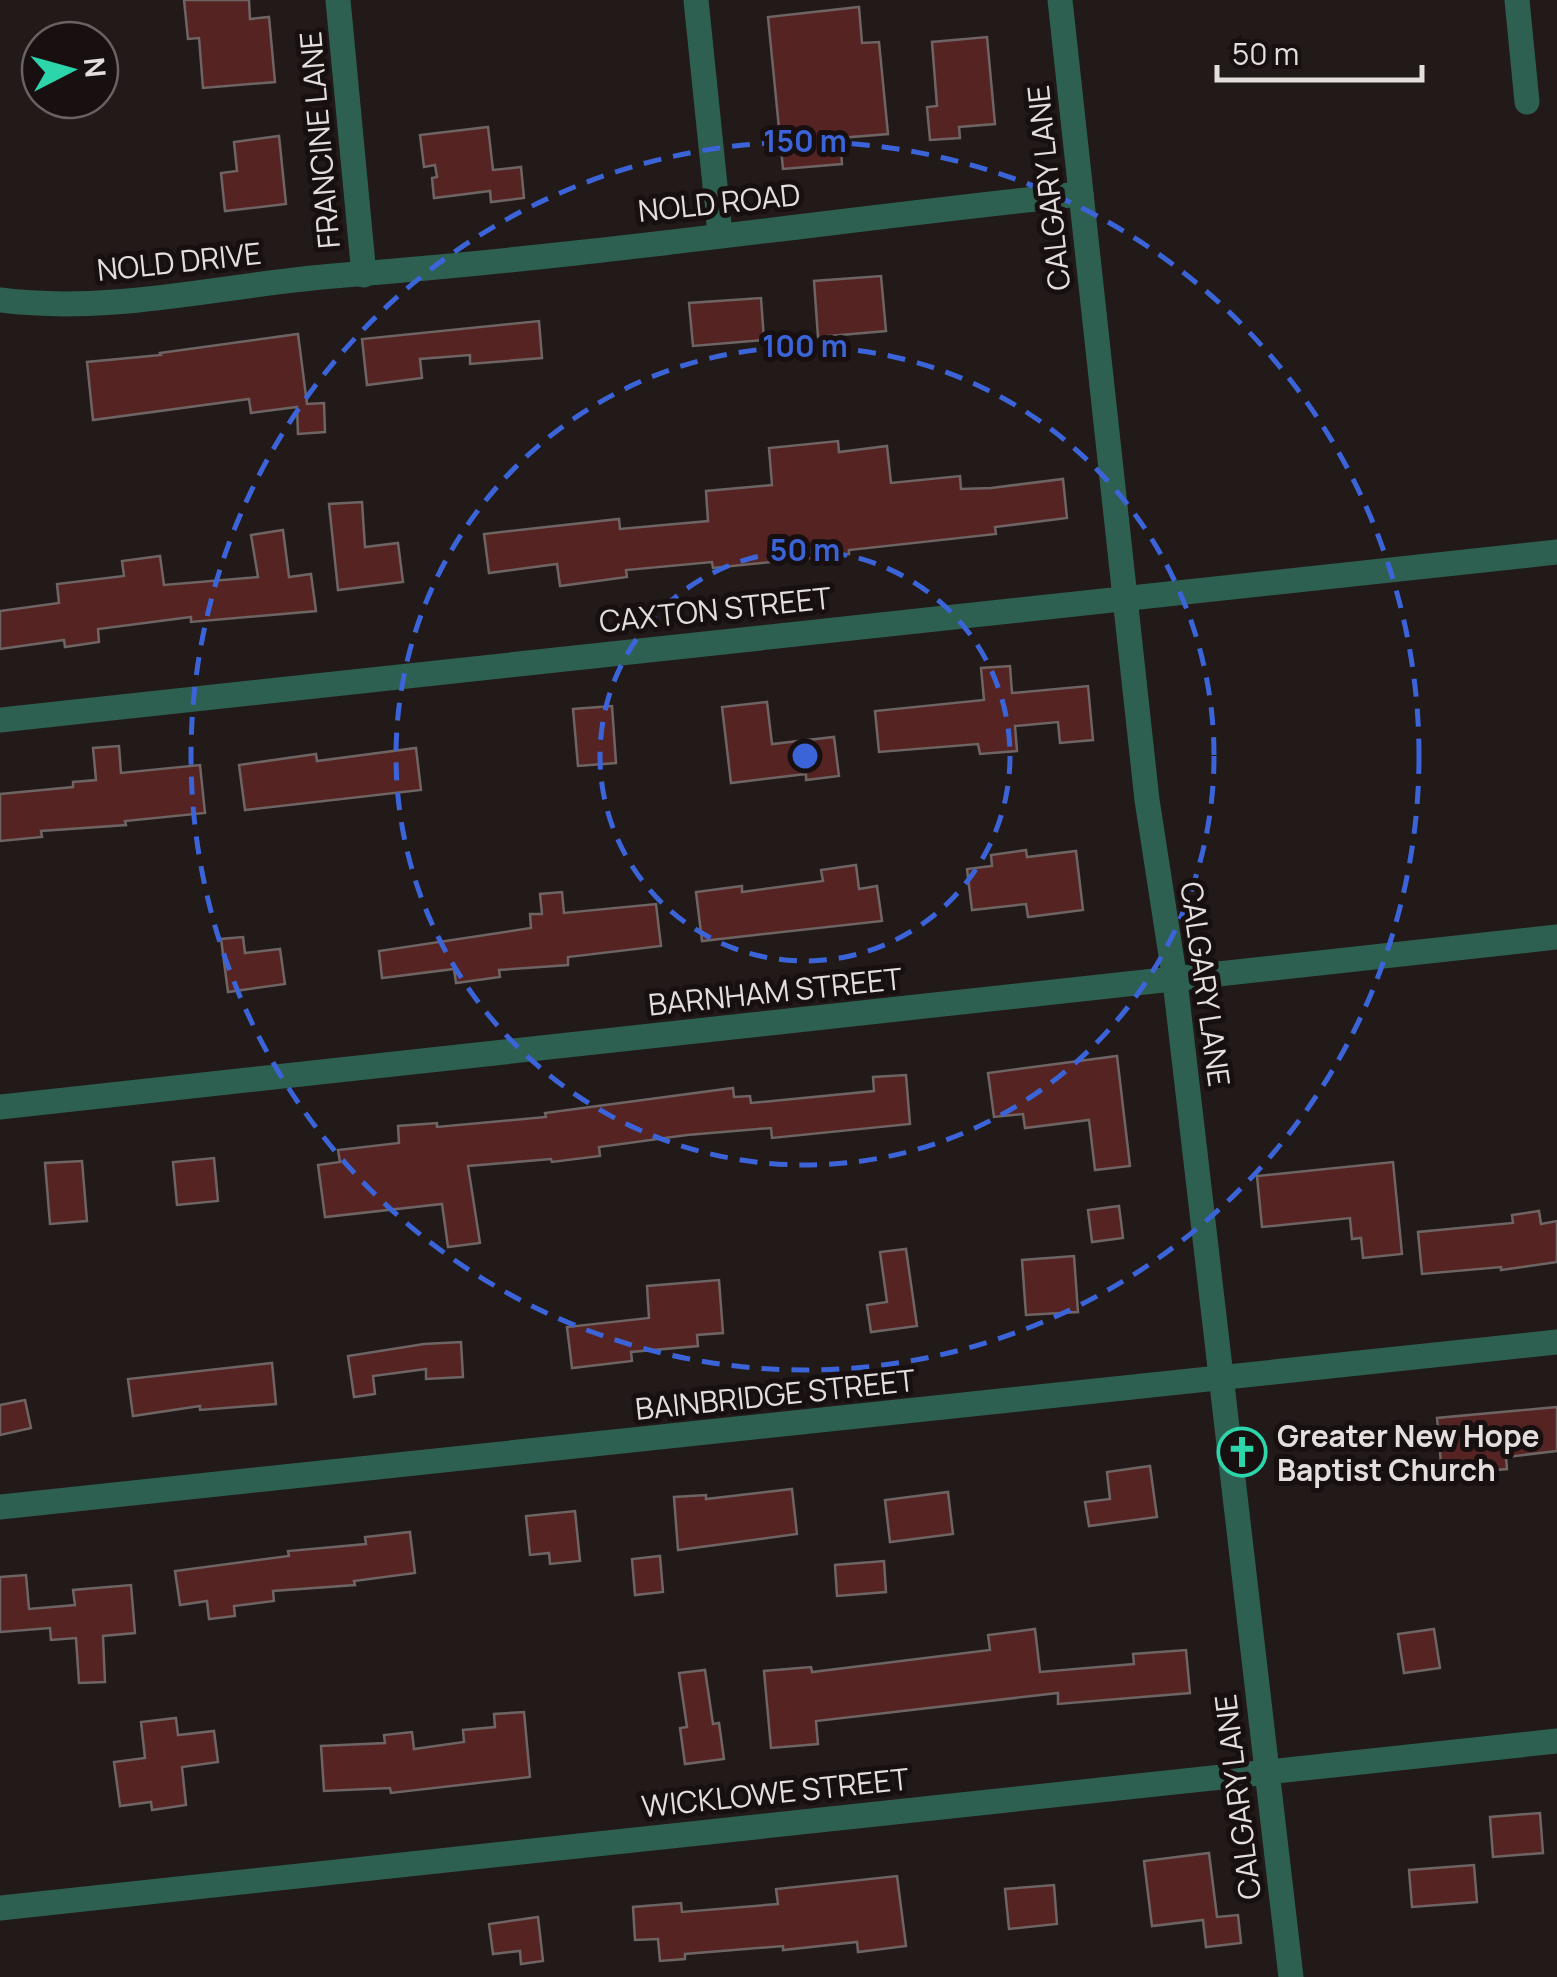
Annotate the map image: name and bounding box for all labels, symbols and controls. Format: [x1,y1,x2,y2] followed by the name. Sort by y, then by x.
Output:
[20,20,120,120] north arrow
[1217,20,1422,82] scale bar
[289,30,349,250] street label: FRANCINE LANE
[1232,33,1299,74] text: 50 m
[76,55,116,79] text: N
[1017,83,1079,293] street label: CALGARY LANE
[763,120,847,161] text: 150 m
[636,173,802,231] street label: NOLD ROAD
[95,232,263,290] street label: NOLD DRIVE
[762,325,848,366] text: 100 m
[770,529,840,570] text: 50 m
[597,576,833,642] street label: CAXTON STREET
[787,738,823,774] centre of rings
[1171,879,1241,1089] street label: CALGARY LANE
[646,957,904,1025] street label: BARNHAM STREET
[633,1359,917,1429] street label: BAINBRIDGE STREET
[1277,1415,1540,1490] place label: Greater New Hope Baptist Church
[1216,1426,1268,1478] church icon: Greater New Hope Baptist Church
[1204,1692,1270,1902] street label: CALGARY LANE
[639,1758,911,1826] street label: WICKLOWE STREET

